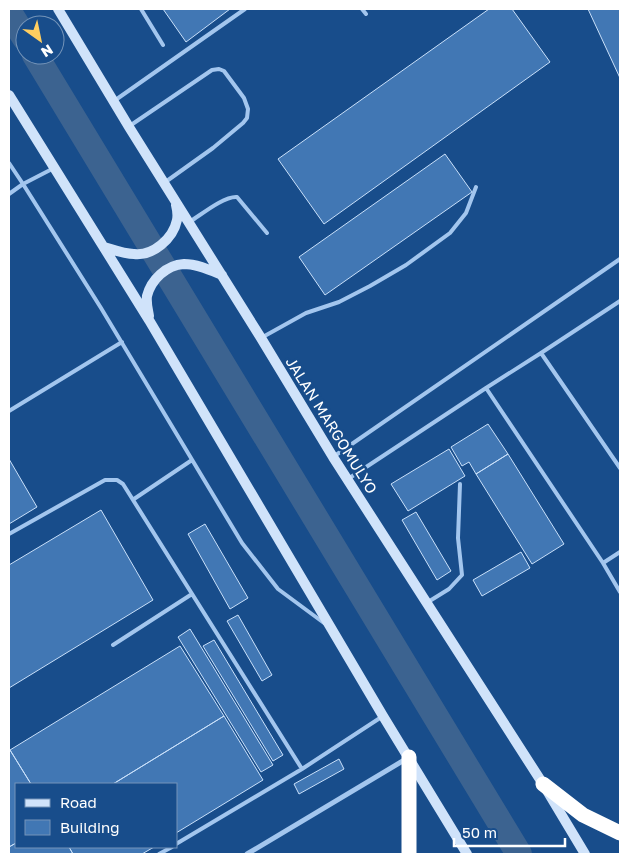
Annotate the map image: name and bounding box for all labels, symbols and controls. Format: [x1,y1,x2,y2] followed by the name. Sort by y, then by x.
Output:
[15,15,65,65] north arrow
[38,41,56,61] text: N
[283,353,381,497] street label: JALAN MARGOMULYO
[15,783,178,848] legend
[60,793,97,811] text: Road
[454,816,565,848] scale bar
[60,818,120,836] text: Building
[462,823,497,841] text: 50 m

